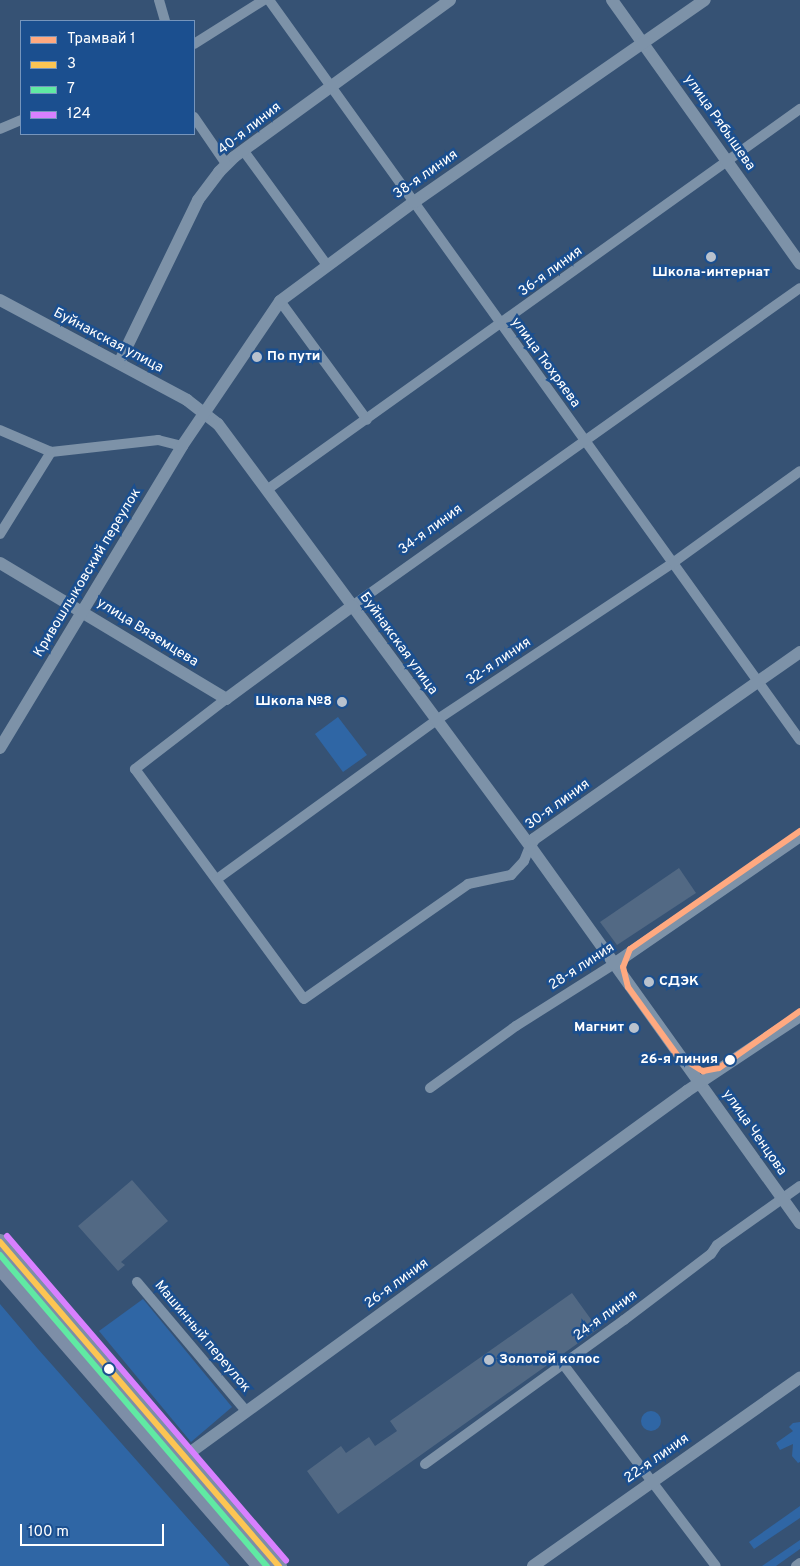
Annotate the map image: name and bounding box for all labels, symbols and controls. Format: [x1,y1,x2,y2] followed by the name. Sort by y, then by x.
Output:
[20,20,195,135] legend
[67,30,136,49] text: Трамвай 1
[67,55,76,74] text: 3
[680,72,758,174] street label: улица Рябышева
[67,80,75,99] text: 7
[215,99,285,159] street label: 40-я линия
[67,105,91,124] text: 124
[391,147,461,203] street label: 38-я линия
[516,243,586,301] street label: 36-я линия
[705,251,717,263] marker: Школа-интернат
[652,265,770,281] place label: Школа-интернат
[50,305,166,377] street label: Буйнакская улица
[506,314,584,412] street label: улица Тюхряева
[267,349,321,365] place label: По пути
[251,351,263,363] marker: По пути
[31,486,145,660] street label: Кривошлыковский переулок
[396,501,466,559] street label: 34-я линия
[355,590,441,698] street label: Буйнакская улица
[93,595,201,671] street label: улица Вяземцева
[463,634,535,690] street label: 32-я линия
[255,694,332,710] place label: Школа №8
[336,696,348,708] marker: Школа №8
[523,776,593,834] street label: 30-я линия
[546,940,618,994] street label: 28-я линия
[659,974,699,990] place label: СДЭК
[643,976,655,988] marker: СДЭК
[574,1020,624,1036] place label: Магнит
[628,1022,640,1034] marker: Магнит
[721,1051,739,1069] marker: 26-я линия
[640,1052,718,1068] place label: 26-я линия
[718,1087,790,1179] street label: улица Ченцова
[362,1255,432,1313] street label: 26-я линия
[150,1278,254,1396] street label: Машинный переулок
[571,1287,641,1345] street label: 24-я линия
[499,1352,600,1368] place label: Золотой колос
[483,1354,495,1366] marker: Золотой колос
[104,1364,114,1374] unlabelled marker
[621,1431,693,1487] street label: 22-я линия
[22,1514,166,1546] scale bar
[28,1523,69,1542] text: 100 m

